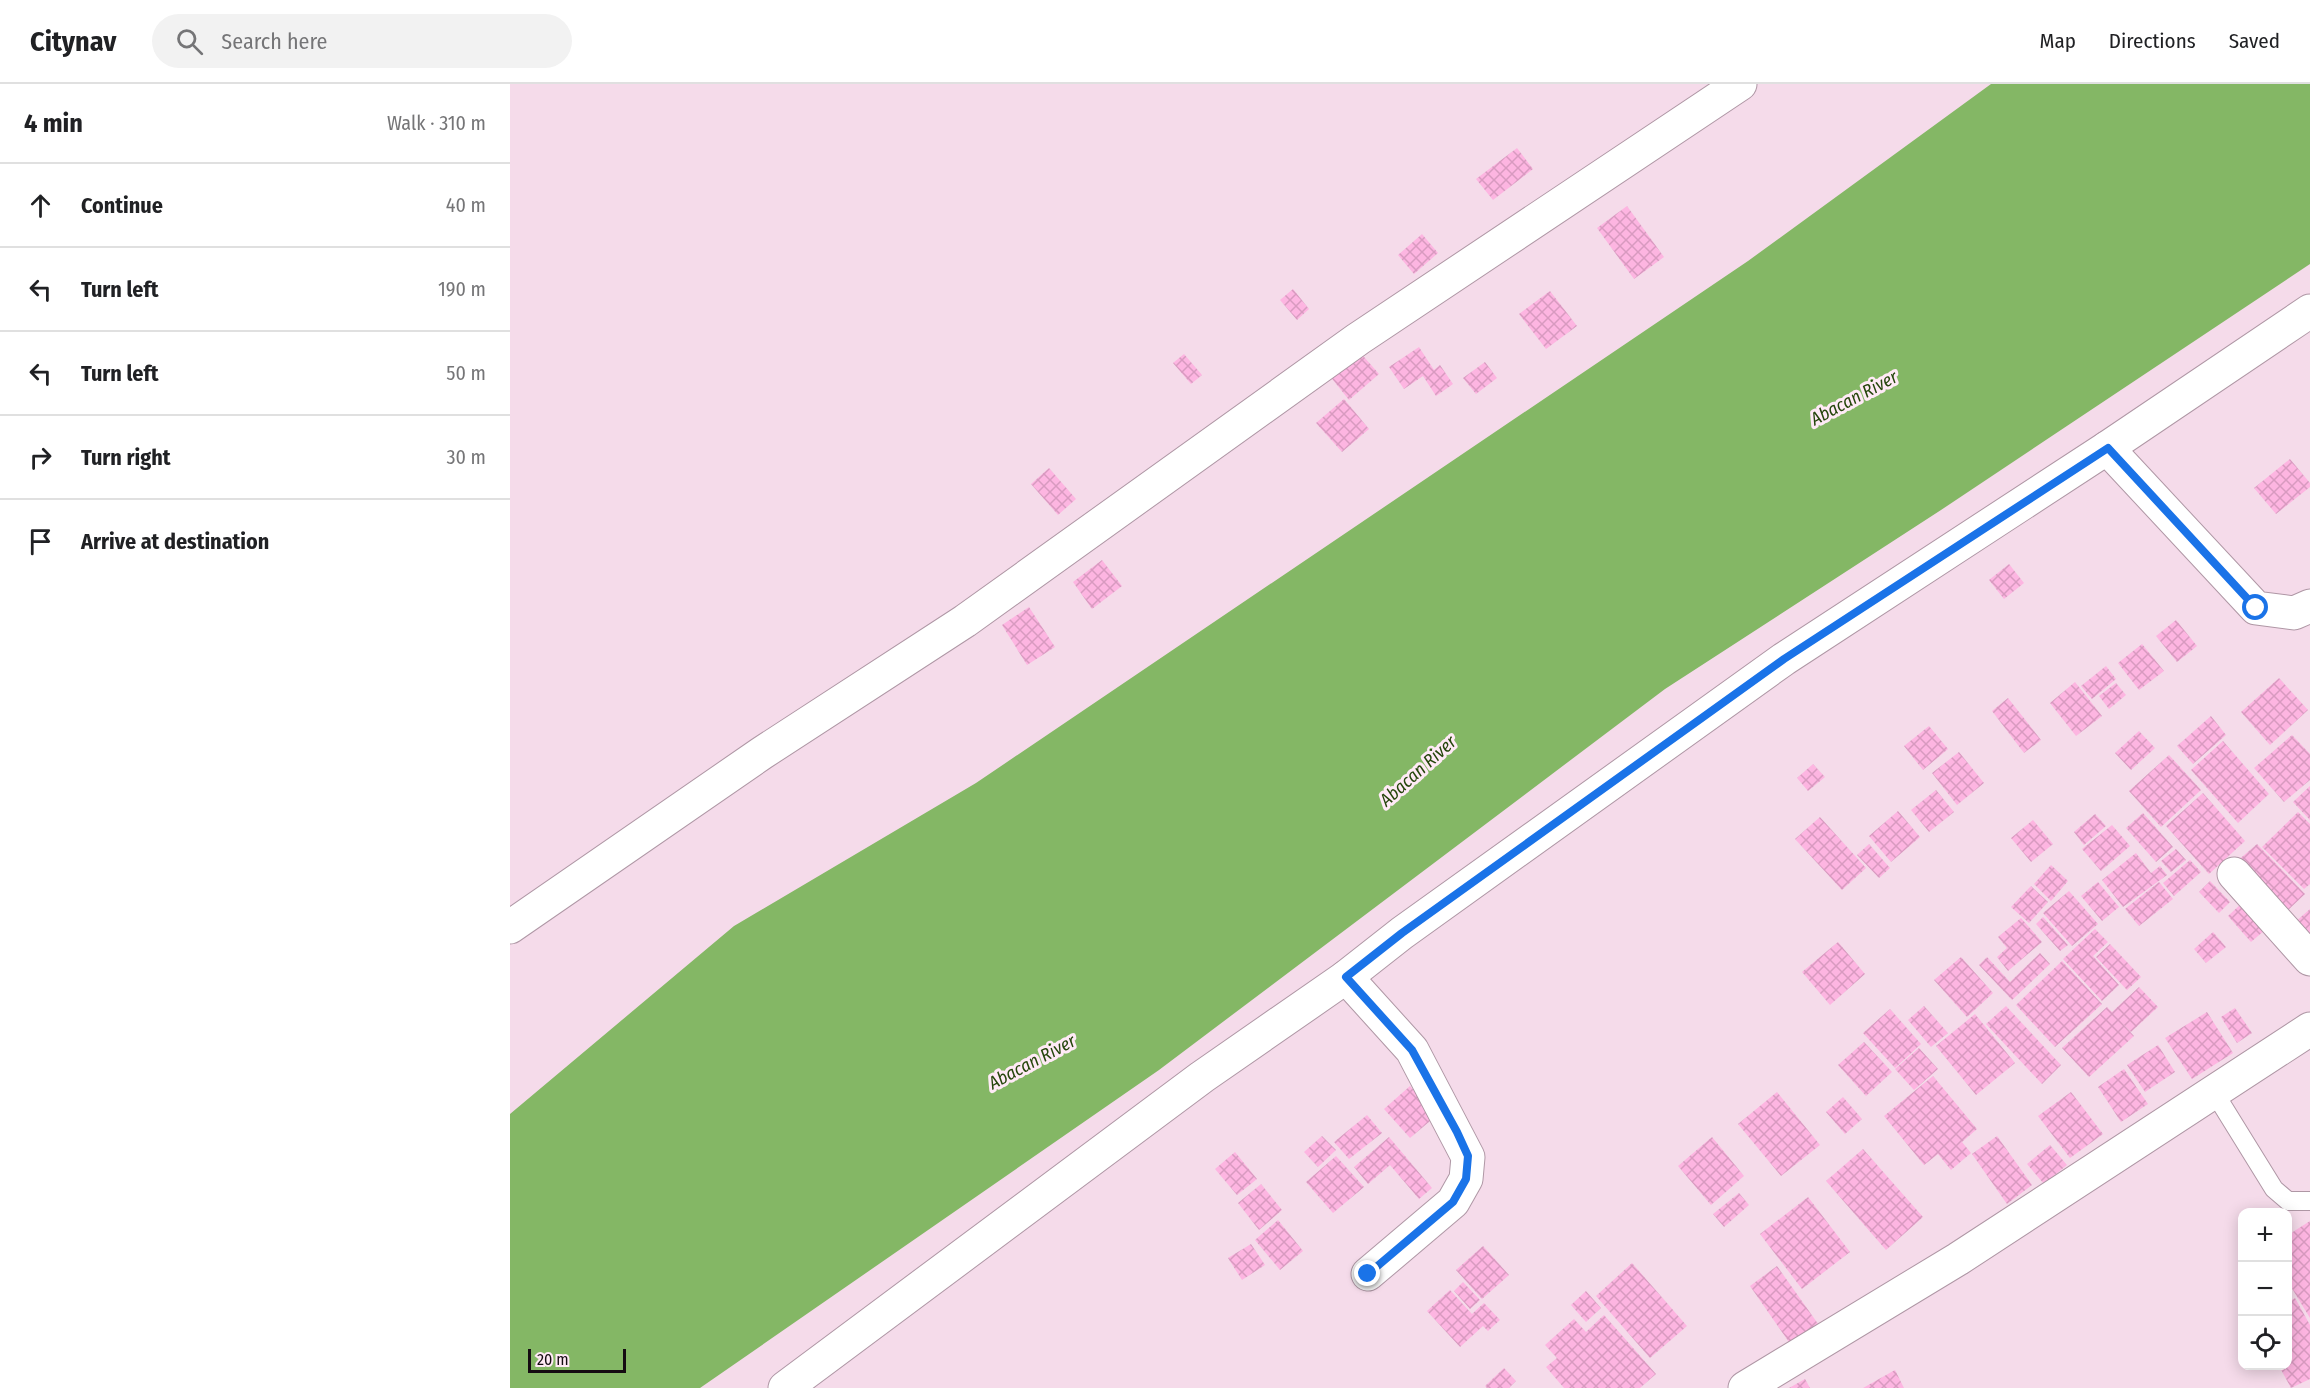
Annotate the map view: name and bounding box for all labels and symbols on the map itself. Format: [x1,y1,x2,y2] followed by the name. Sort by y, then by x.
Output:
[1806,366,1902,431] water label: Abacan River
[2242,594,2268,620] route start
[1374,730,1461,812] water label: Abacan River
[984,1030,1080,1095] water label: Abacan River
[1354,1260,1380,1286] route end
[528,1346,626,1374] scale bar

